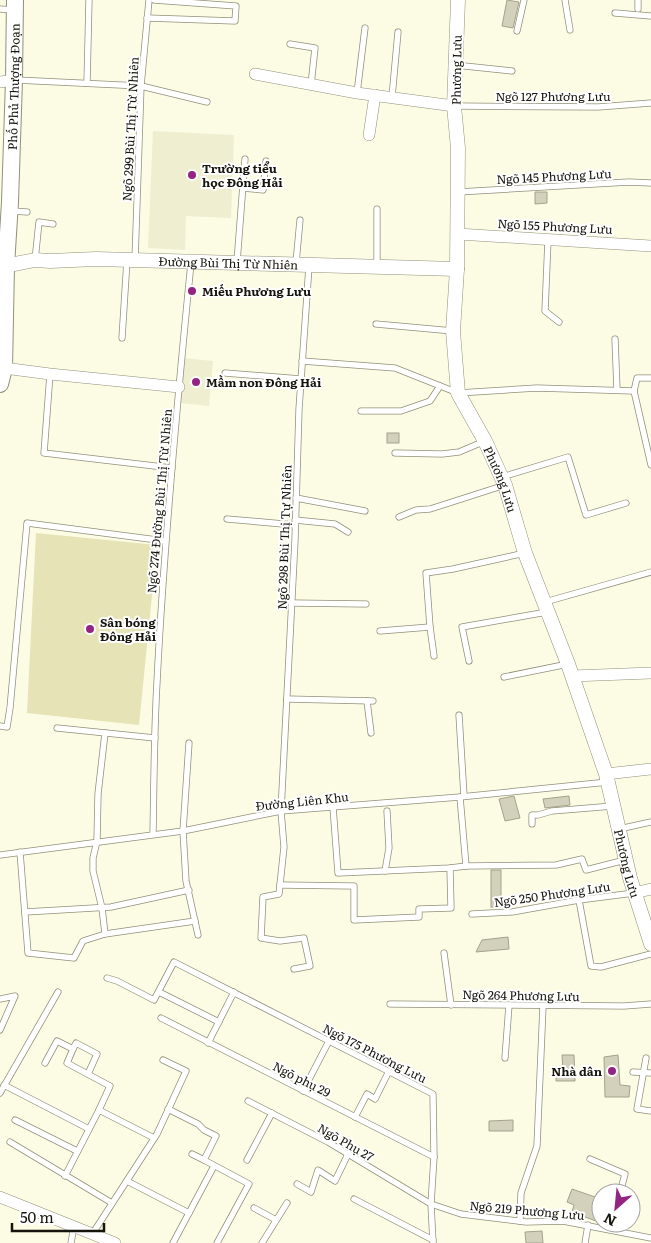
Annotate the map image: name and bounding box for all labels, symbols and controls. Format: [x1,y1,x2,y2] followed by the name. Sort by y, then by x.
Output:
[3,23,24,150] street label: Phố Phủ Thượng Đoạn
[446,34,466,105] street label: Phương Lưu
[117,56,143,202] street label: Ngõ 299 Bùi Thị Từ Nhiên
[496,87,611,105] street label: Ngõ 127 Phương Lưu
[202,159,283,191] place label: Trường tiểu học Đông Hải
[496,164,612,188] street label: Ngõ 145 Phương Lưu
[186,169,198,181] marker: Trường tiểu học Đông Hải
[497,214,613,238] street label: Ngõ 155 Phương Lưu
[158,252,298,274] street label: Đường Bùi Thị Từ Nhiên
[202,282,311,300] place label: Miếu Phương Lưu
[186,285,198,297] marker: Miếu Phương Lưu
[206,373,322,391] place label: Mầm non Đông Hải
[190,376,202,388] marker: Mầm non Đông Hải
[142,408,176,594] street label: Ngõ 274 Đường Bùi Thị Từ Nhiên
[479,443,522,515] street label: Phương Lưu
[272,464,296,610] street label: Ngõ 298 Bùi Thị Tự Nhiên
[100,613,157,645] place label: Sân bóng Đông Hải
[84,623,96,635] marker: Sân bóng Đông Hải
[254,787,350,815] street label: Đường Liên Khu
[610,827,645,900] street label: Phương Lưu
[493,877,612,911] street label: Ngõ 250 Phương Lưu
[462,985,580,1005] street label: Ngõ 264 Phương Lưu
[320,1019,430,1087] street label: Ngõ 175 Phương Lưu
[270,1057,334,1101] street label: Ngõ phụ 29
[551,1062,603,1080] place label: Nhà dân
[606,1065,618,1077] marker: Nhà dân
[315,1119,377,1165] street label: Ngõ Phụ 27
[591,1183,641,1233] north arrow
[469,1196,586,1224] street label: Ngõ 219 Phương Lưu
[12,1200,105,1232] scale bar
[20,1205,54,1228] text: 50 m
[600,1209,619,1232] text: N

